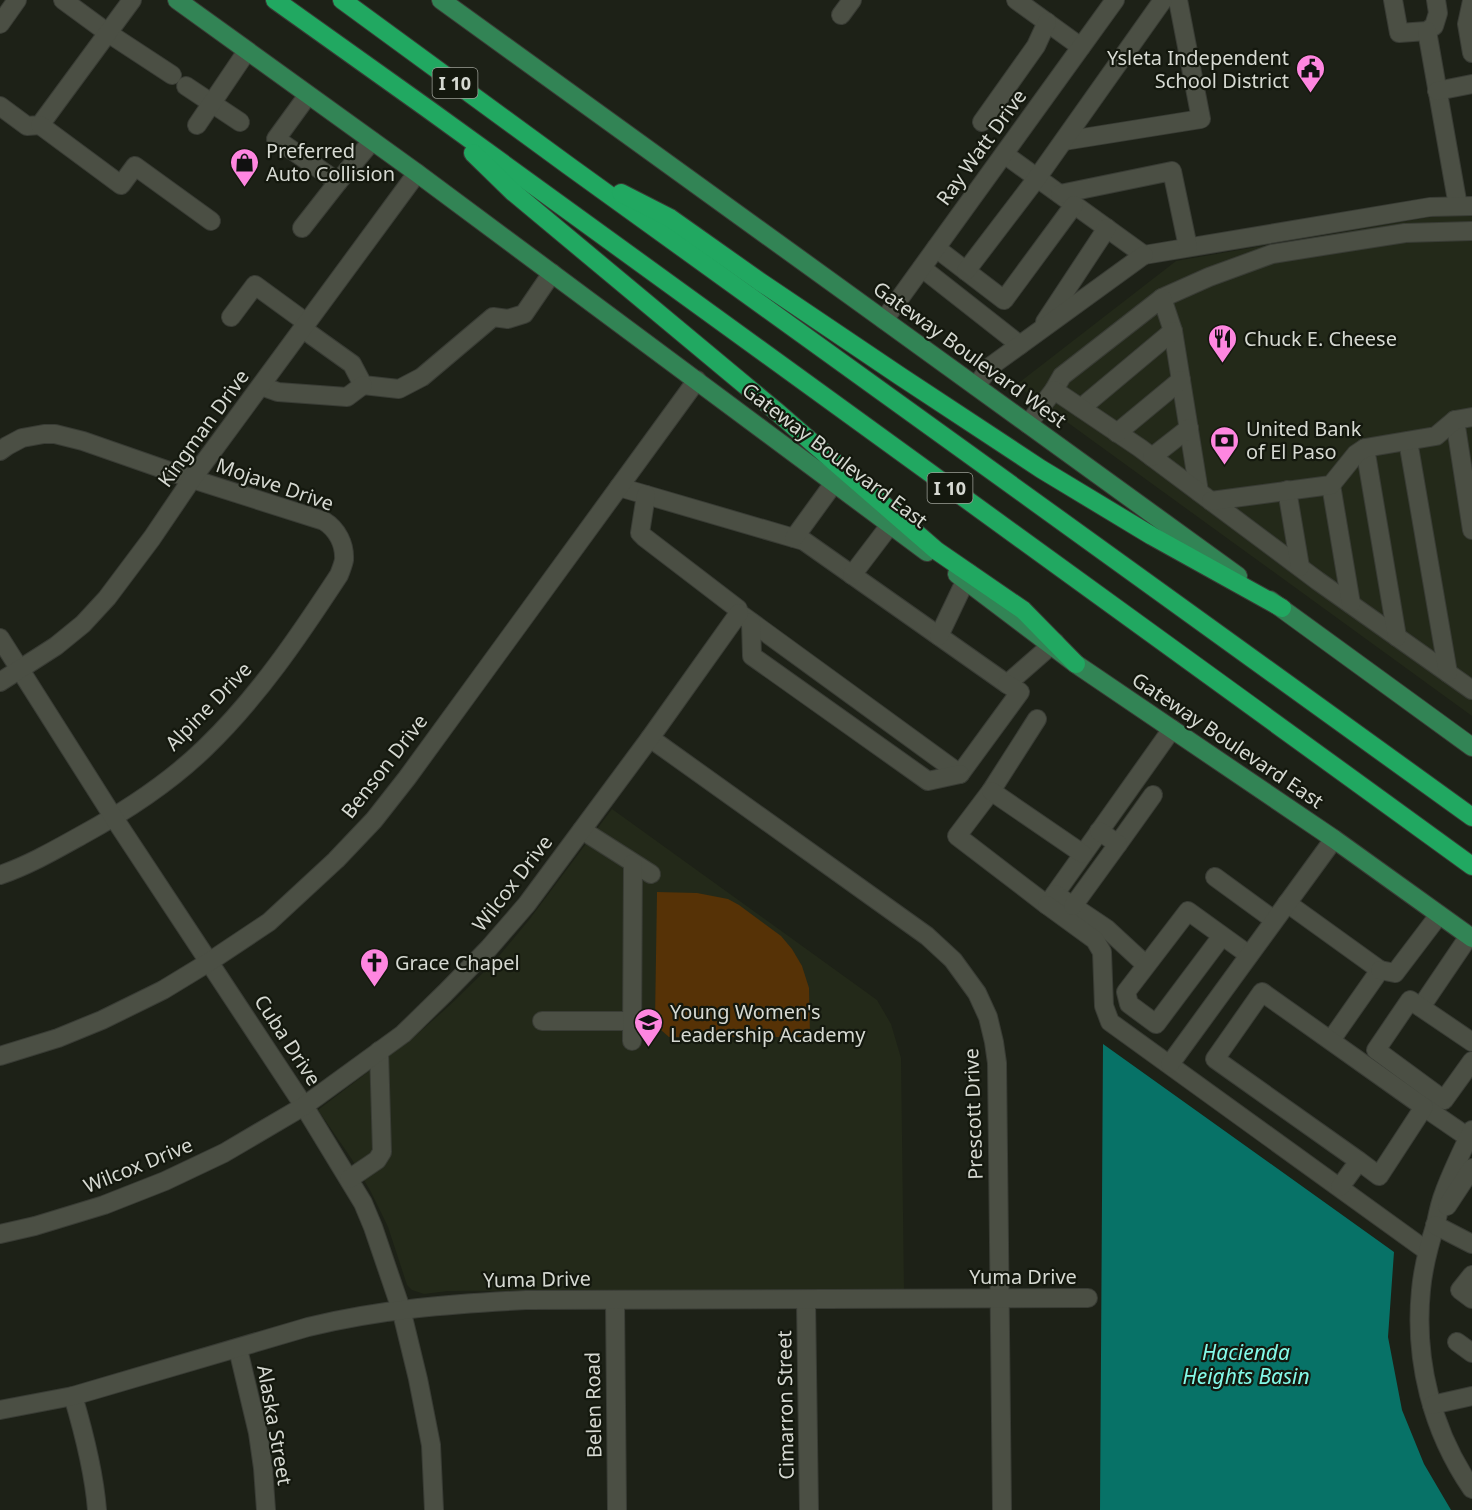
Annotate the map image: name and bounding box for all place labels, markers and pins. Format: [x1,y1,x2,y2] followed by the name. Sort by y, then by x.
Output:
[1107,44,1289,94] place label: Ysleta Independent School District
[1294,52,1326,94] public building icon: Ysleta Independent School District
[266,137,395,187] place label: Preferred Auto Collision
[229,146,261,188] shop icon: Preferred Auto Collision
[1207,322,1239,364] restaurant icon: Chuck E. Cheese
[1244,325,1397,352] place label: Chuck E. Cheese
[1246,415,1362,465] place label: United Bank of El Paso
[1209,424,1241,466] bank icon: United Bank of El Paso
[358,946,390,988] church icon: Grace Chapel
[395,949,520,976] place label: Grace Chapel
[670,998,866,1048] place label: Young Women's Leadership Academy
[633,1006,665,1048] school or university icon: Young Women's Leadership Academy

